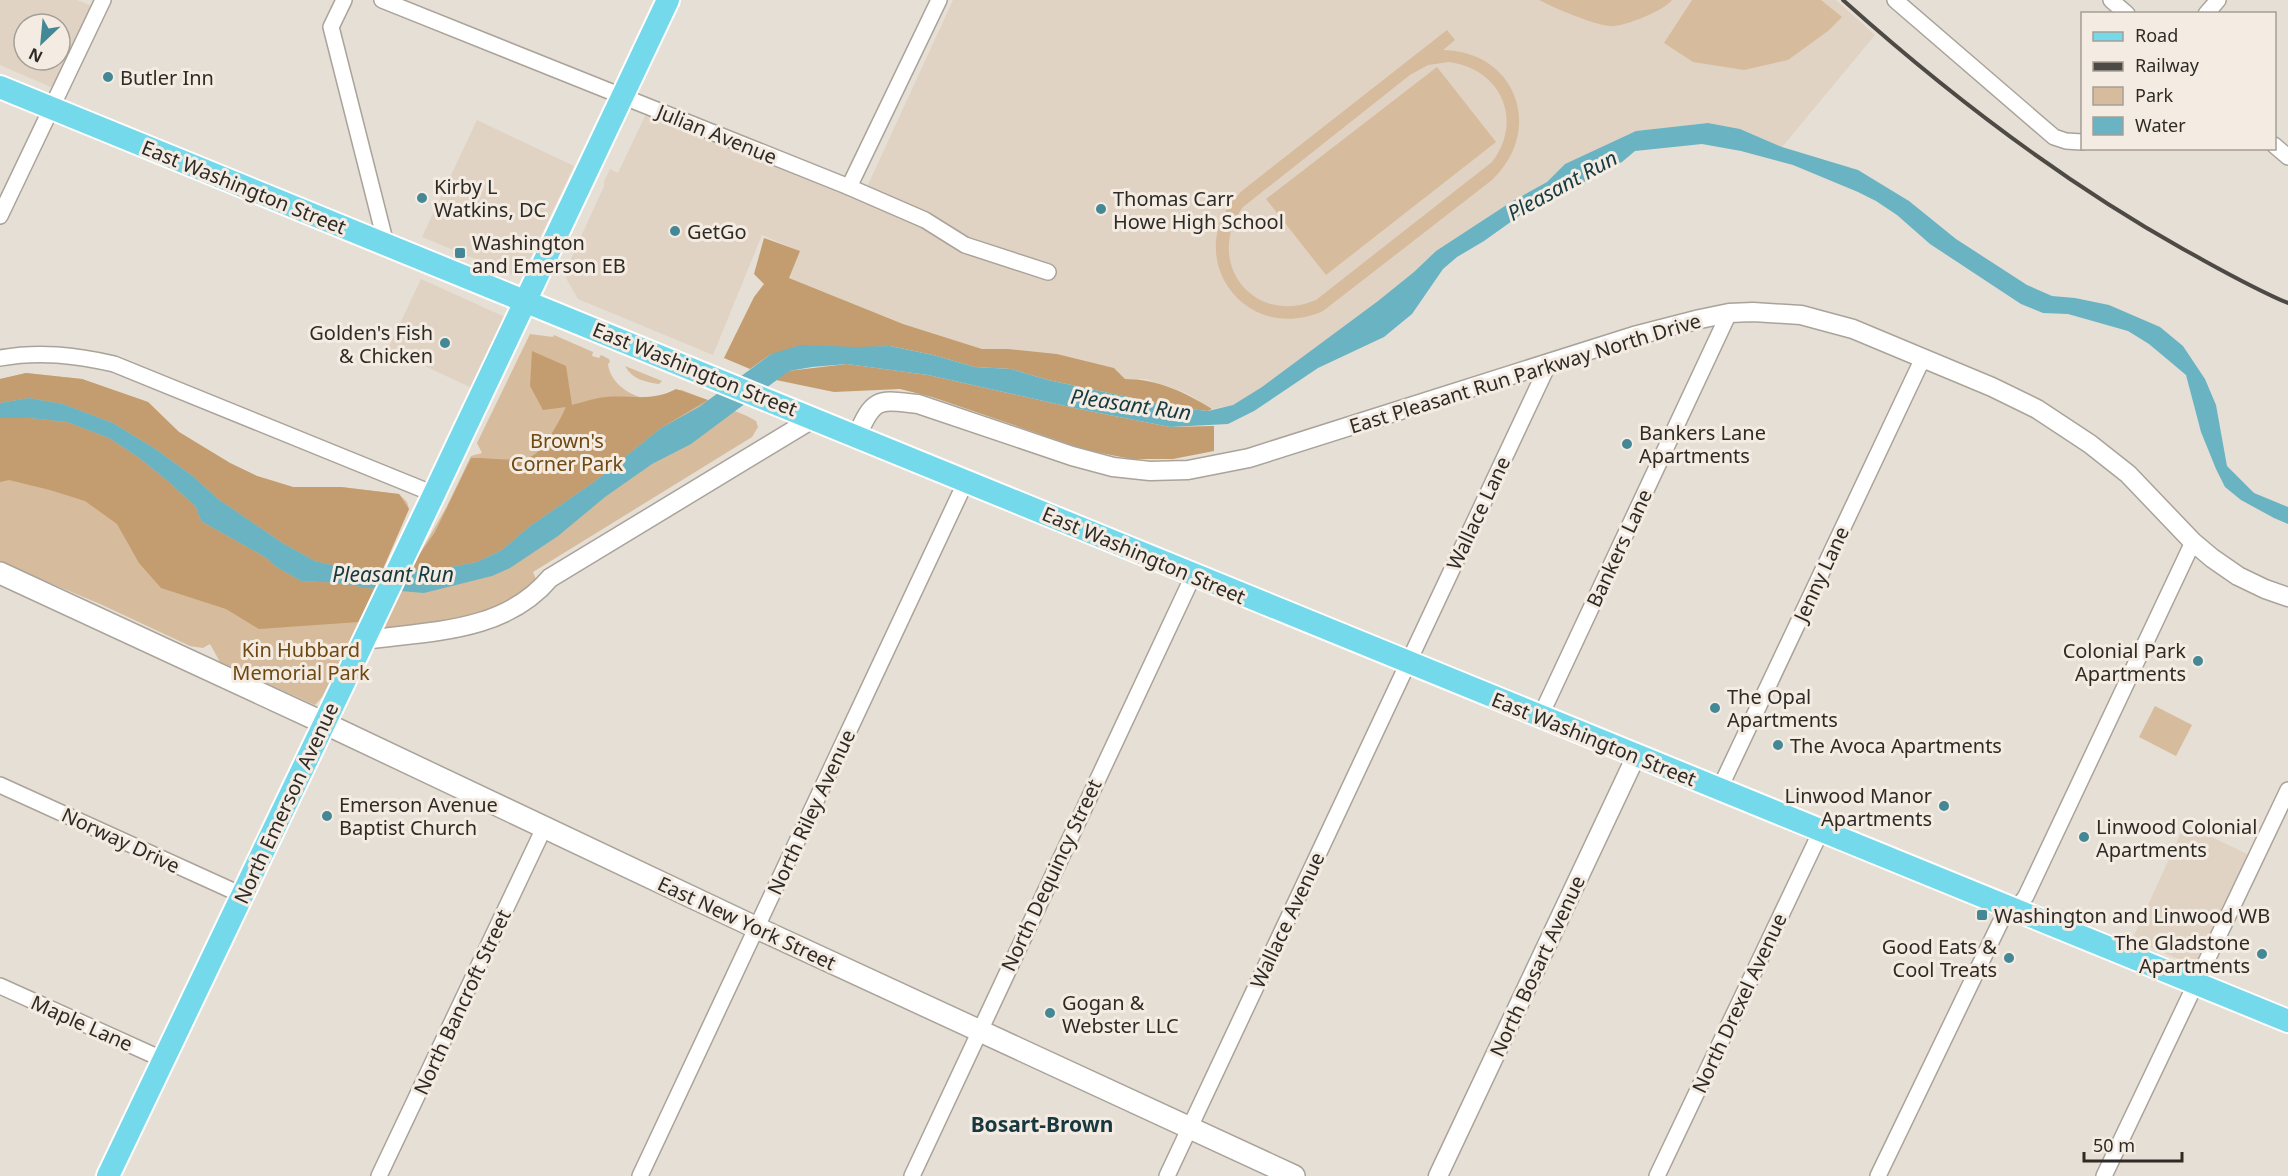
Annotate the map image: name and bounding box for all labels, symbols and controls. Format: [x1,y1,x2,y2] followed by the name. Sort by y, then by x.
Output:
[12,12,72,72] north arrow
[2081,12,2276,150] legend
[2135,23,2178,47] text: Road
[25,43,46,68] text: N
[2135,53,2200,77] text: Railway
[120,64,214,91] place label: Butler Inn
[101,70,115,84] marker: Butler Inn
[2135,83,2173,107] text: Park
[651,97,781,170] street label: Julian Avenue
[2135,113,2186,137] text: Water
[138,134,350,240] street label: East Washington Street
[1502,143,1622,227] water label: Pleasant Run
[434,173,547,223] place label: Kirby L Watkins, DC
[1113,185,1284,235] place label: Thomas Carr Howe High School
[415,191,429,205] marker: Kirby L Watkins, DC
[1094,202,1108,216] marker: Thomas Carr Howe High School
[687,218,747,245] place label: GetGo
[668,224,682,238] marker: GetGo
[472,229,626,279] place label: Washington and Emerson EB
[453,246,467,260] marker: Washington and Emerson EB
[1346,307,1704,439] street label: East Pleasant Run Parkway North Drive
[589,316,801,422] street label: East Washington Street
[309,319,433,369] place label: Golden's Fish & Chicken
[438,336,452,350] marker: Golden's Fish & Chicken
[1069,382,1193,426] water label: Pleasant Run
[1639,419,1766,469] place label: Bankers Lane Apartments
[511,427,623,477] park label: Brown's Corner Park
[1620,437,1634,451] marker: Bankers Lane Apartments
[1440,452,1516,574] street label: Wallace Lane
[1580,485,1658,611] street label: Bankers Lane
[1038,500,1250,610] street label: East Washington Street
[1786,522,1855,628] street label: Jenny Lane
[332,560,454,588] water label: Pleasant Run
[232,636,370,686] park label: Kin Hubbard Memorial Park
[2063,637,2186,687] place label: Colonial Park Apartments
[2191,654,2205,668] marker: Colonial Park Apartments
[1727,683,1838,733] place label: The Opal Apartments
[1488,686,1700,792] street label: East Washington Street
[227,698,345,908] street label: North Emerson Avenue
[1708,701,1722,715] marker: The Opal Apartments
[761,725,861,899] street label: North Riley Avenue
[1790,732,2002,759] place label: The Avoca Apartments
[1771,738,1785,752] marker: The Avoca Apartments
[995,774,1107,976] street label: North Dequincy Street
[1785,782,1932,832] place label: Linwood Manor Apartments
[339,791,498,841] place label: Emerson Avenue Baptist Church
[1937,799,1951,813] marker: Linwood Manor Apartments
[58,801,184,879] street label: Norway Drive
[320,809,334,823] marker: Emerson Avenue Baptist Church
[2096,813,2257,863] place label: Linwood Colonial Apartments
[2077,830,2091,844] marker: Linwood Colonial Apartments
[1244,848,1330,992] street label: Wallace Avenue
[653,870,841,976] street label: East New York Street
[1483,871,1591,1061] street label: North Bosart Avenue
[1994,902,2270,929] place label: Washington and Linwood WB
[407,905,517,1099] street label: North Bancroft Street
[1975,908,1989,922] marker: Washington and Linwood WB
[1685,909,1793,1097] street label: North Drexel Avenue
[2114,929,2250,979] place label: The Gladstone Apartments
[1882,933,1997,983] place label: Good Eats & Cool Treats
[2255,947,2269,961] marker: The Gladstone Apartments
[2002,951,2016,965] marker: Good Eats & Cool Treats
[27,989,137,1057] street label: Maple Lane
[1062,989,1179,1039] place label: Gogan & Webster LLC
[1043,1006,1057,1020] marker: Gogan & Webster LLC
[971,1110,1113,1138] district label: Bosart-Brown
[2084,1125,2182,1163] scale bar
[2093,1133,2135,1157] text: 50 m

